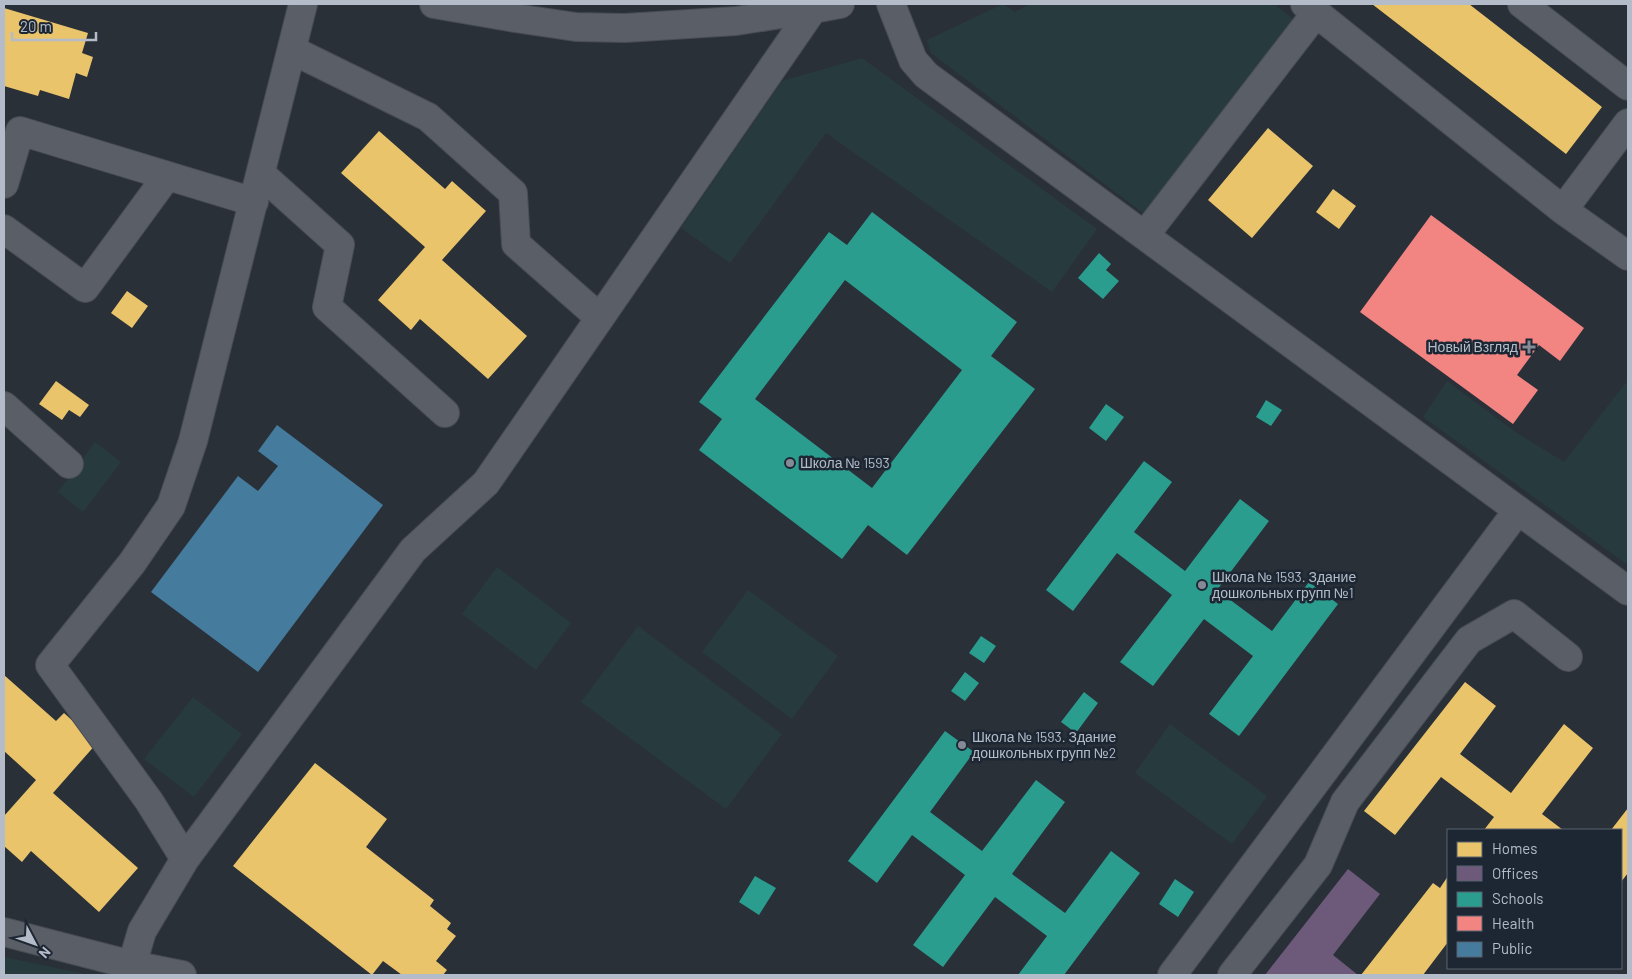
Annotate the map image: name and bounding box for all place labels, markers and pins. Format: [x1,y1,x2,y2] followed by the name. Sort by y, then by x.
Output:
[1428,338,1518,355] place label: Новый Взгляд
[1522,340,1536,354] marker: Новый Взгляд
[800,454,890,471] place label: Школа № 1593
[784,457,796,469] marker: Школа № 1593
[1212,568,1356,601] place label: Школа № 1593. Здание дошкольных групп №1
[1196,579,1208,591] marker: Школа № 1593. Здание дошкольных групп №1
[972,728,1116,761] place label: Школа № 1593. Здание дошкольных групп №2
[956,739,968,751] marker: Школа № 1593. Здание дошкольных групп №2

